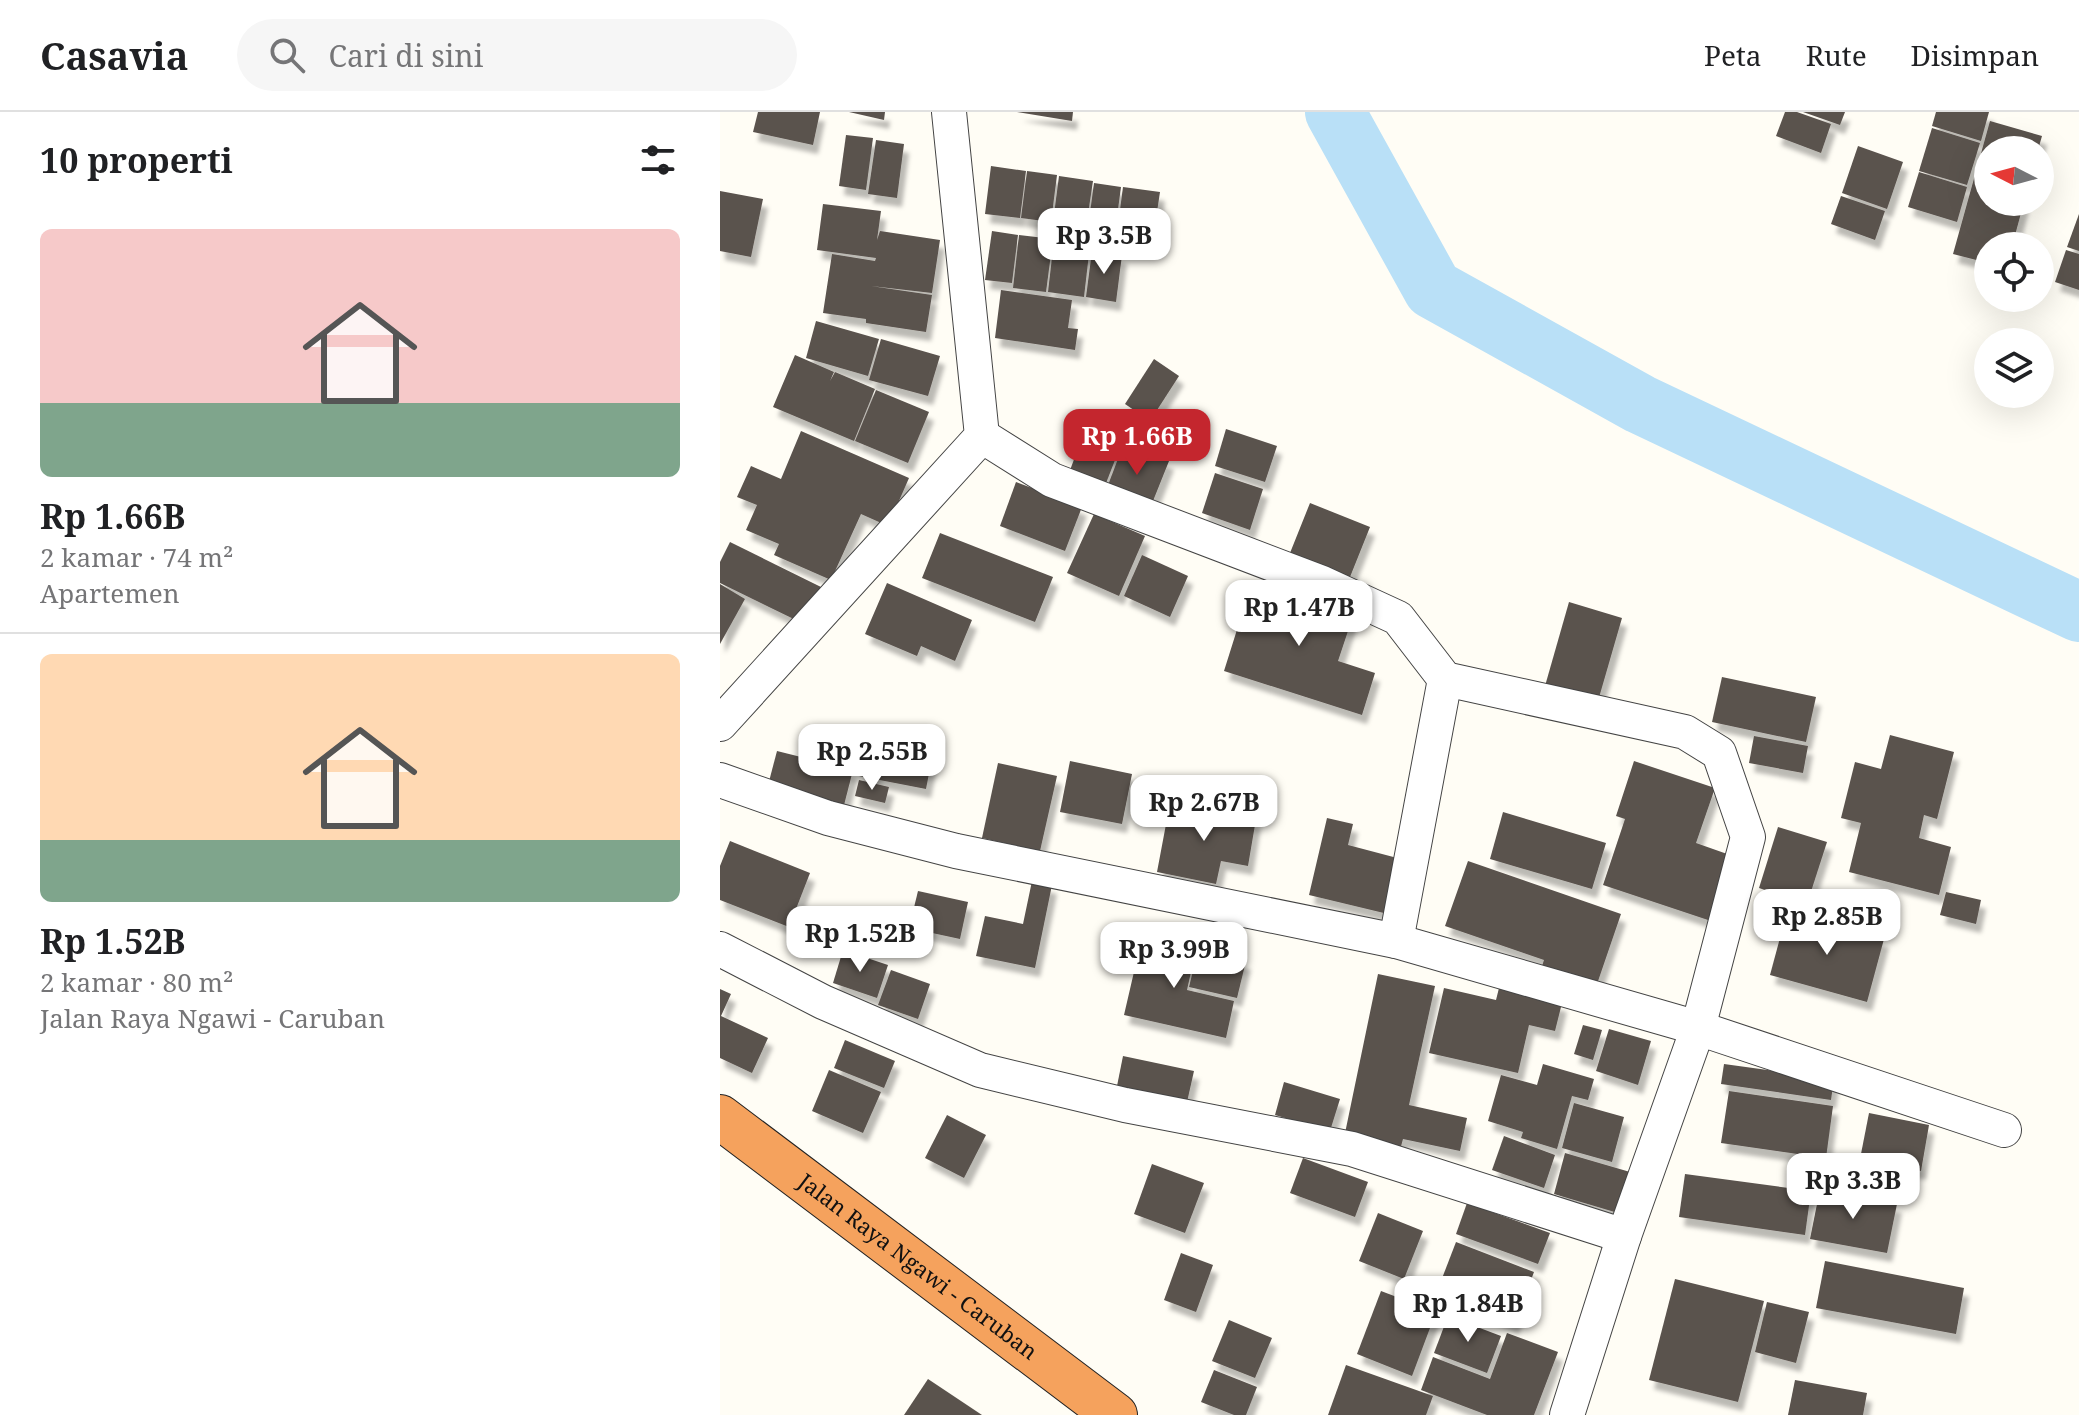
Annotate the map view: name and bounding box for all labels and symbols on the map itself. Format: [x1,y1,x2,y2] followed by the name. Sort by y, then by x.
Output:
[1974,136,2054,216] north arrow
[1030,208,1178,276] pin: Rp 3.5B
[1054,409,1220,477] pin: Rp 1.66B
[1216,580,1382,648] pin: Rp 1.47B
[789,724,955,792] pin: Rp 2.55B
[1121,775,1287,843] pin: Rp 2.67B
[1744,889,1910,957] pin: Rp 2.85B
[777,906,943,974] pin: Rp 1.52B
[1091,922,1257,990] pin: Rp 3.99B
[1779,1153,1927,1221] pin: Rp 3.3B
[792,1165,1044,1365] street label: Jalan Raya Ngawi - Caruban
[1385,1276,1551,1344] pin: Rp 1.84B

